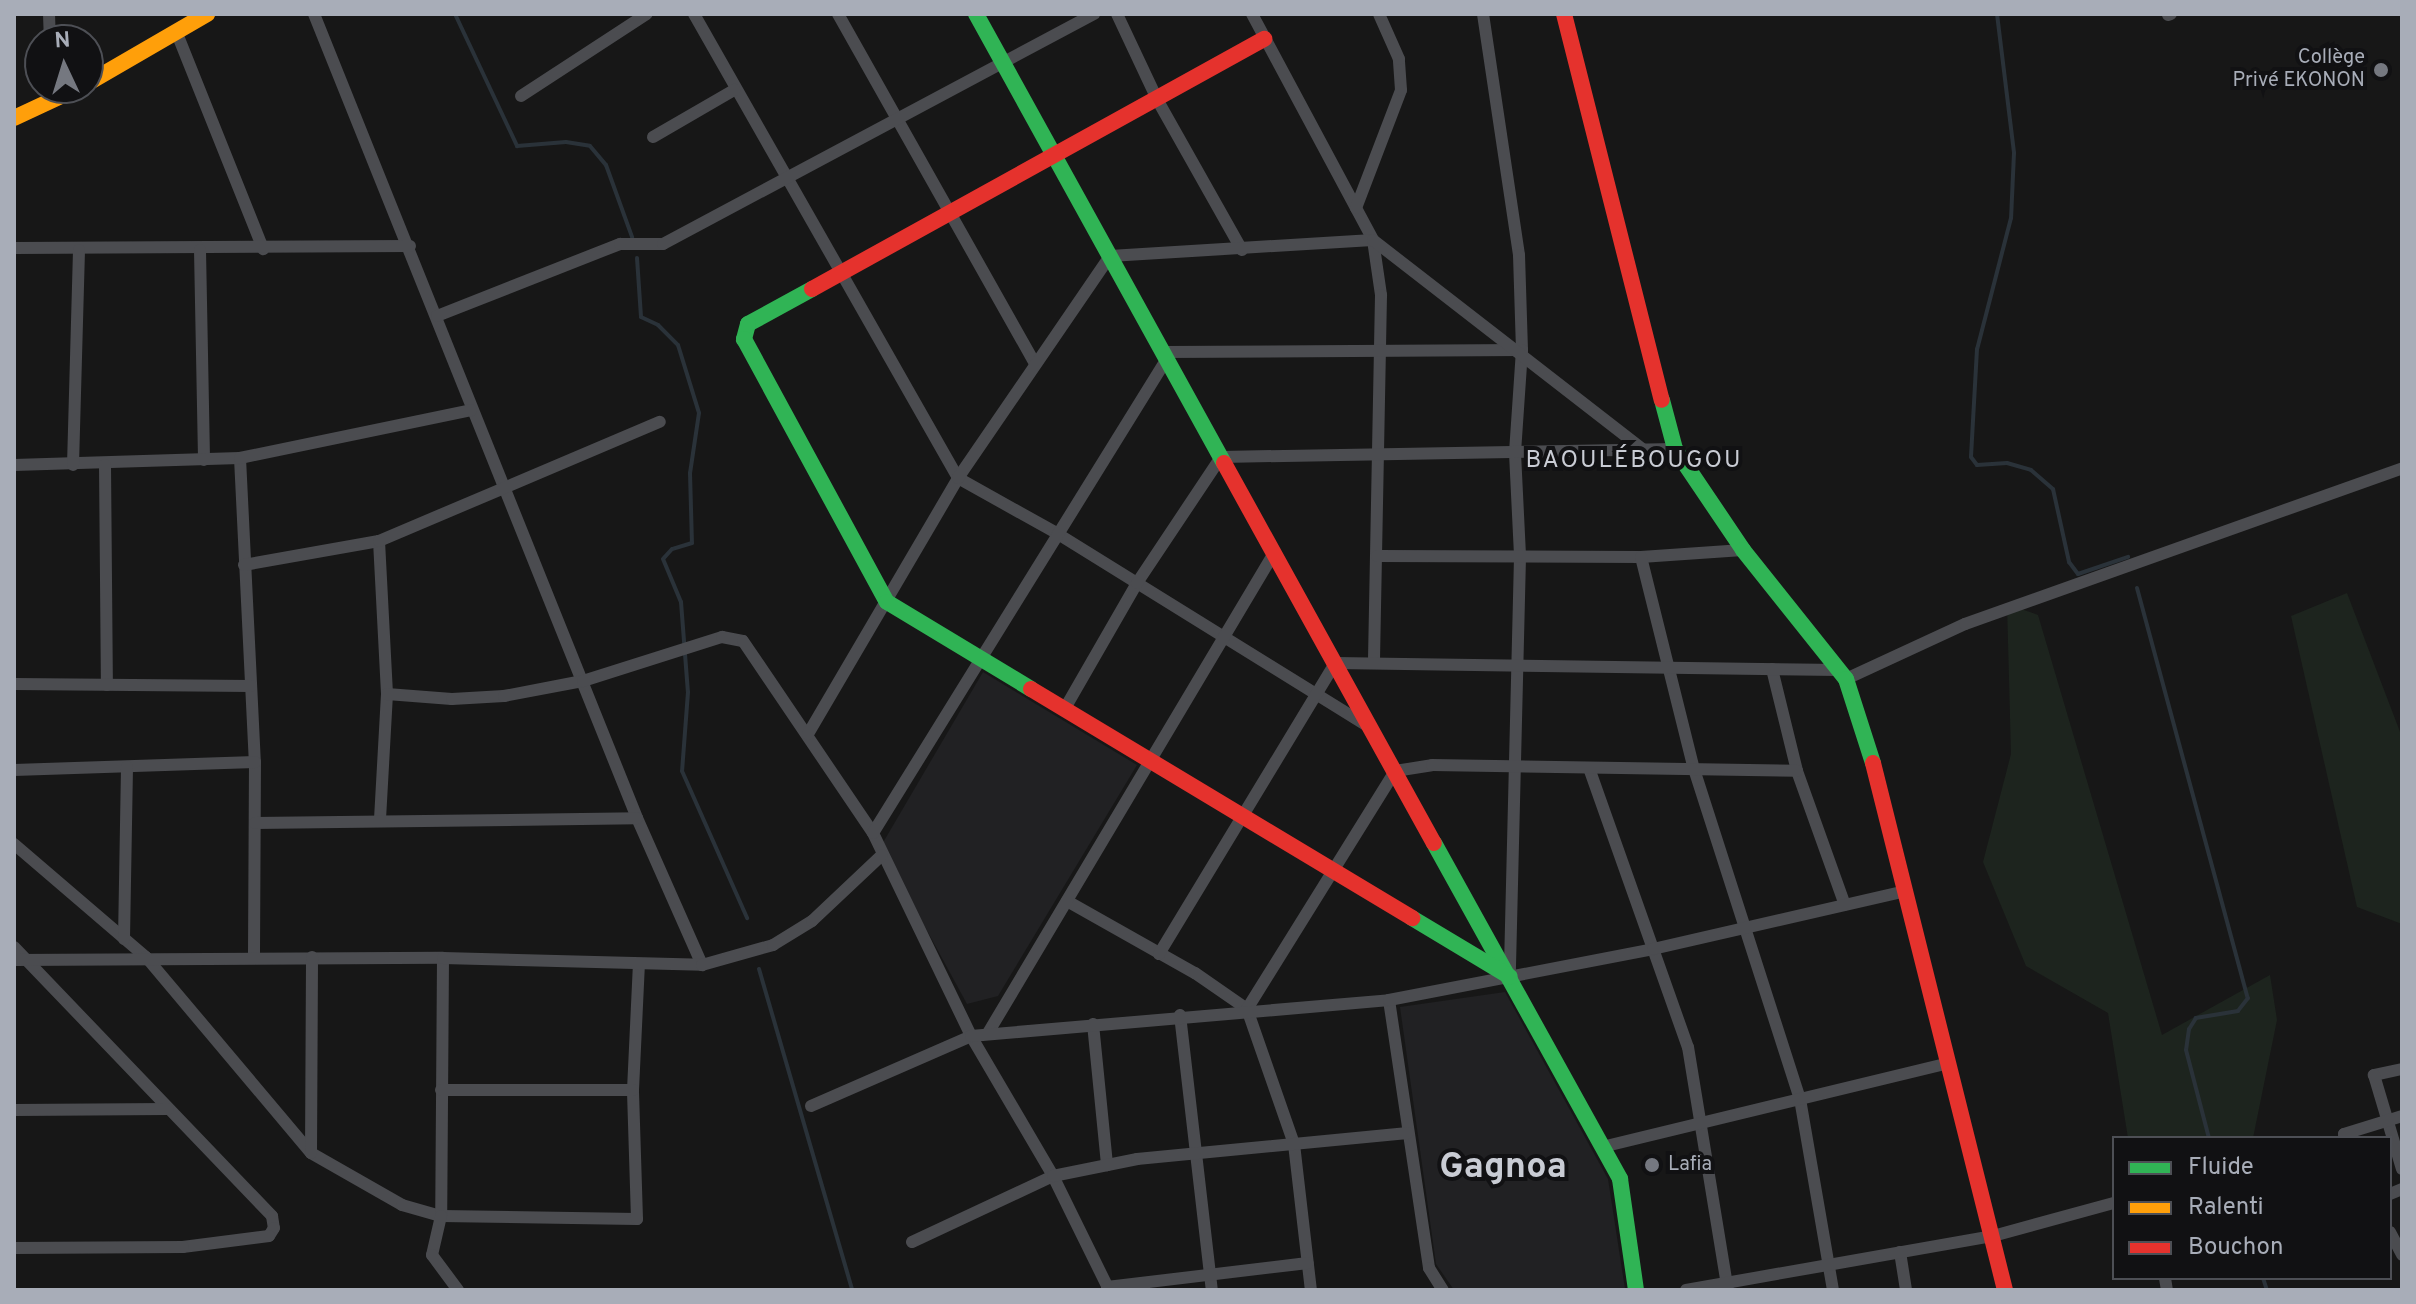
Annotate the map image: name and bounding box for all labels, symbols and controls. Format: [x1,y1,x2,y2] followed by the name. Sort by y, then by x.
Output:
[24,24,104,104] north arrow
[54,28,71,56] text: N
[2233,46,2365,93] place label: Collège Privé EKONON
[2372,61,2390,79] marker: Collège Privé EKONON
[1526,448,1742,476] district label: BAOULÉBOUGOU
[2112,1136,2392,1280] legend
[1439,1147,1567,1191] district label: Gagnoa
[1668,1153,1712,1177] place label: Lafia
[2188,1153,2254,1183] text: Fluide
[1643,1156,1661,1174] marker: Lafia
[2188,1193,2264,1223] text: Ralenti
[2188,1233,2283,1263] text: Bouchon

